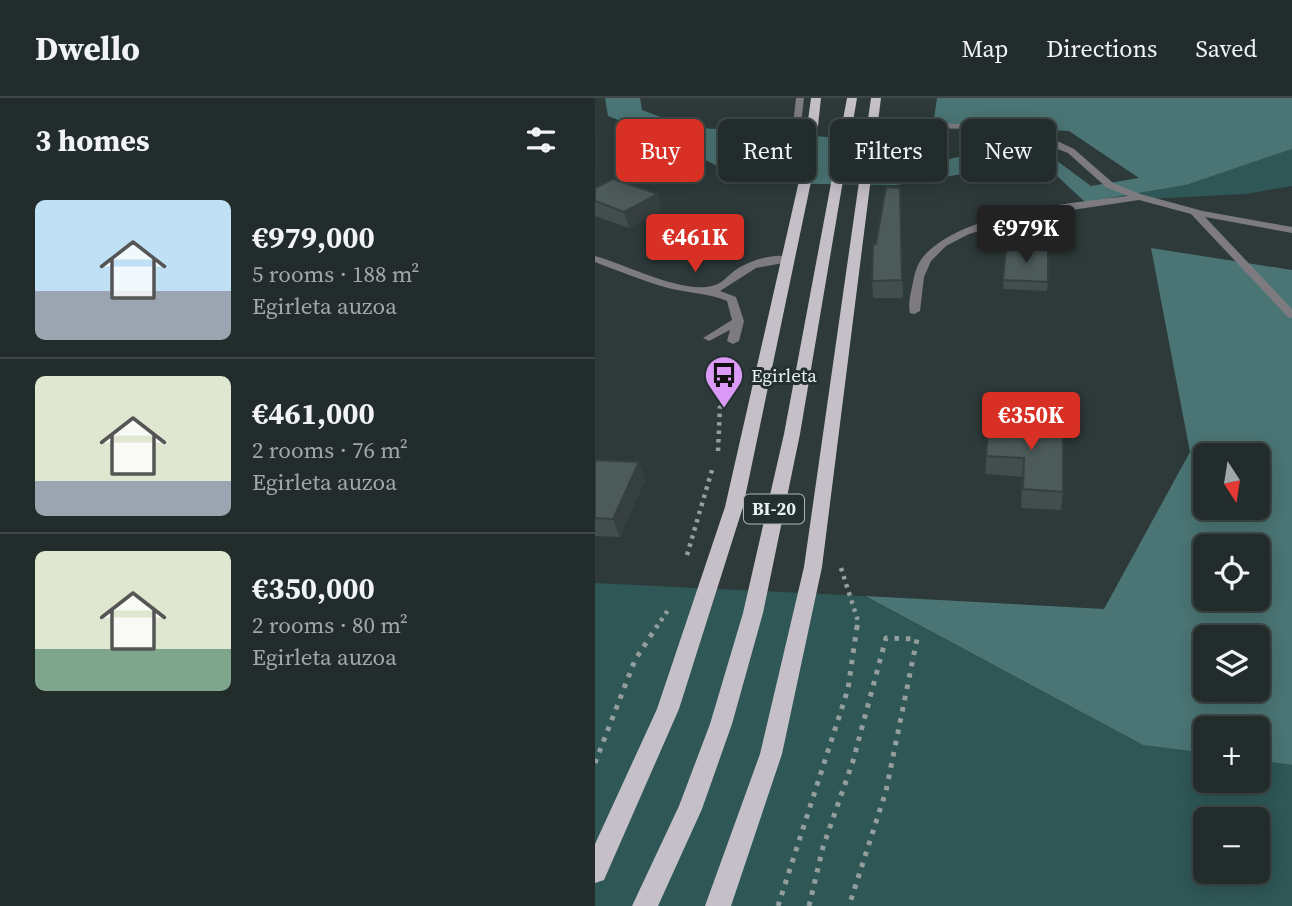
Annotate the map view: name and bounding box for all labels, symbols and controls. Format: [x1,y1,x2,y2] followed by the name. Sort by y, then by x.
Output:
[35,26,140,71] text: Dwello
[961,32,1008,65] text: Map
[1046,32,1157,65] text: Directions
[1195,32,1257,65] text: Saved
[616,119,704,182] chip: Buy
[718,119,816,182] chip: Rent
[830,119,947,182] chip: Filters
[961,119,1056,182] chip: New
[35,120,150,161] text: 3 homes
[522,121,560,159] icon: filters
[977,206,1075,265] pin: €979K
[993,212,1059,244] text: €979K
[646,214,744,274] pin: €461K
[252,217,375,258] text: €979,000
[662,221,728,253] text: €461K
[91,228,175,312] icon: home
[252,258,419,290] text: 5 rooms · 188 m²
[252,290,397,322] text: Egirleta auzoa
[703,354,745,409] bus stop icon: Egirleta
[751,362,817,388] place label: Egirleta
[982,392,1080,452] pin: €350K
[252,393,375,434] text: €461,000
[998,399,1064,431] text: €350K
[91,404,175,488] icon: home
[252,434,408,466] text: 2 rooms · 76 m²
[1193,443,1271,520] north arrow
[1193,443,1270,884] map controls
[252,466,397,498] text: Egirleta auzoa
[744,494,804,524] road number: BI-20
[1193,534,1270,611] button: locate
[252,568,375,609] text: €350,000
[91,579,175,663] icon: home
[252,609,408,641] text: 2 rooms · 80 m²
[1193,625,1270,702] button: layers
[252,641,397,673] text: Egirleta auzoa
[1193,716,1270,793] button: +
[1193,807,1270,884] button: −

